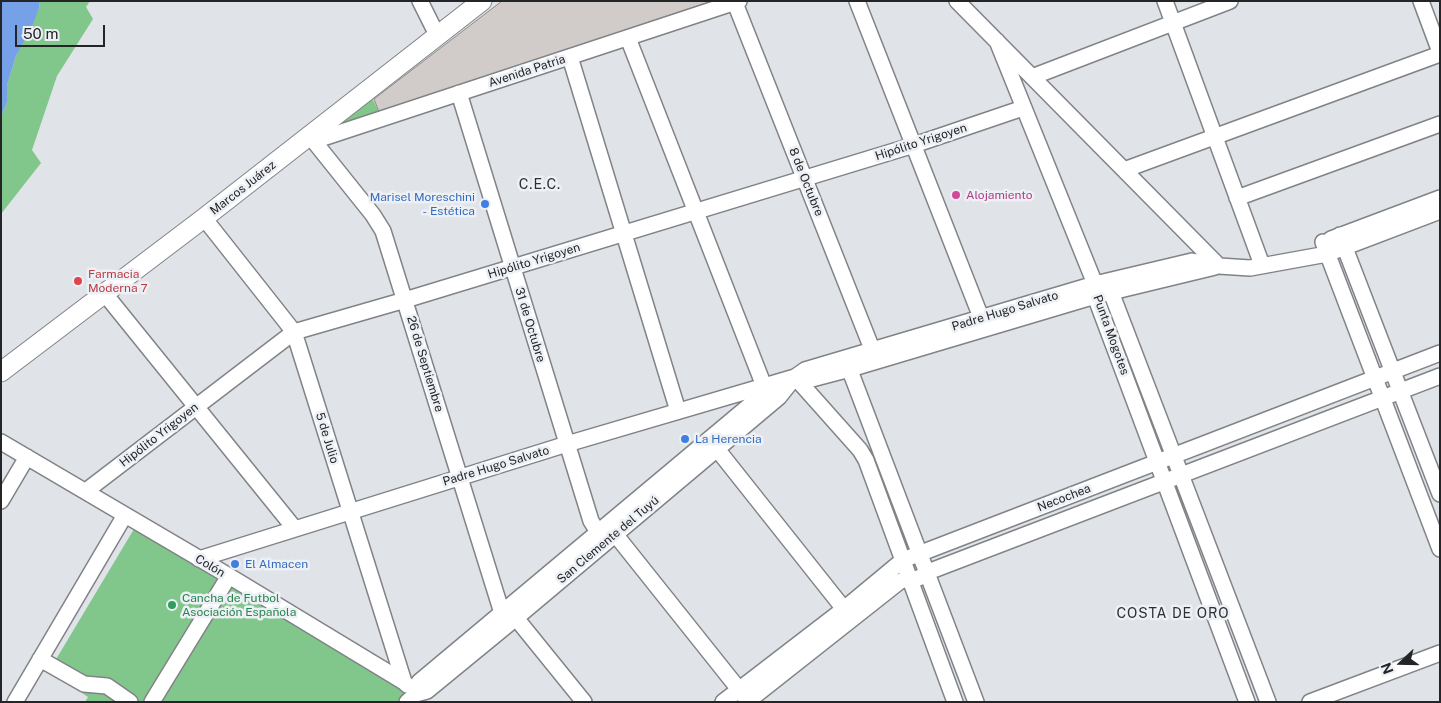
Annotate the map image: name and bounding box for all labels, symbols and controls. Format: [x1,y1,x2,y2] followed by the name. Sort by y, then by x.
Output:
[18,15,108,47] scale bar
[23,25,58,42] text: 50 m
[487,52,567,90] street label: Avenida Patria
[873,120,969,164] street label: Hipólito Yrigoyen
[786,146,826,218] street label: 8 de Octubre
[207,158,279,218] street label: Marcos Juárez
[518,177,562,193] district label: C.E.C.
[966,188,1033,202] place label: Alojamiento
[950,189,962,201] marker: Alojamiento
[370,190,475,218] place label: Marisel Moreschini - Estética
[479,198,491,210] marker: Marisel Moreschini - Estética
[486,240,582,282] street label: Hipólito Yrigoyen
[88,267,148,295] place label: Farmacia Moderna 7
[72,275,84,287] marker: Farmacia Moderna 7
[512,286,548,364] street label: 31 de Octubre
[950,288,1060,334] street label: Padre Hugo Salvato
[1090,293,1132,377] street label: Punta Mogotes
[404,314,446,414] street label: 26 de Septiembre
[117,400,201,470] street label: Hipólito Yrigoyen
[312,411,342,465] street label: 5 de Julio
[695,432,762,446] place label: La Herencia
[679,433,691,445] marker: La Herencia
[441,443,551,489] street label: Padre Hugo Salvato
[1035,481,1093,515] street label: Necochea
[554,493,662,587] street label: San Clemente del Tuyú
[193,552,227,580] street label: Colón
[245,557,308,571] place label: El Almacen
[229,558,241,570] marker: El Almacen
[182,591,296,619] place label: Cancha de Futbol Asociación Española
[166,599,178,611] marker: Cancha de Futbol Asociación Española
[1115,606,1231,622] district label: COSTA DE ORO
[1376,638,1426,688] north arrow
[1378,660,1396,676] text: N

